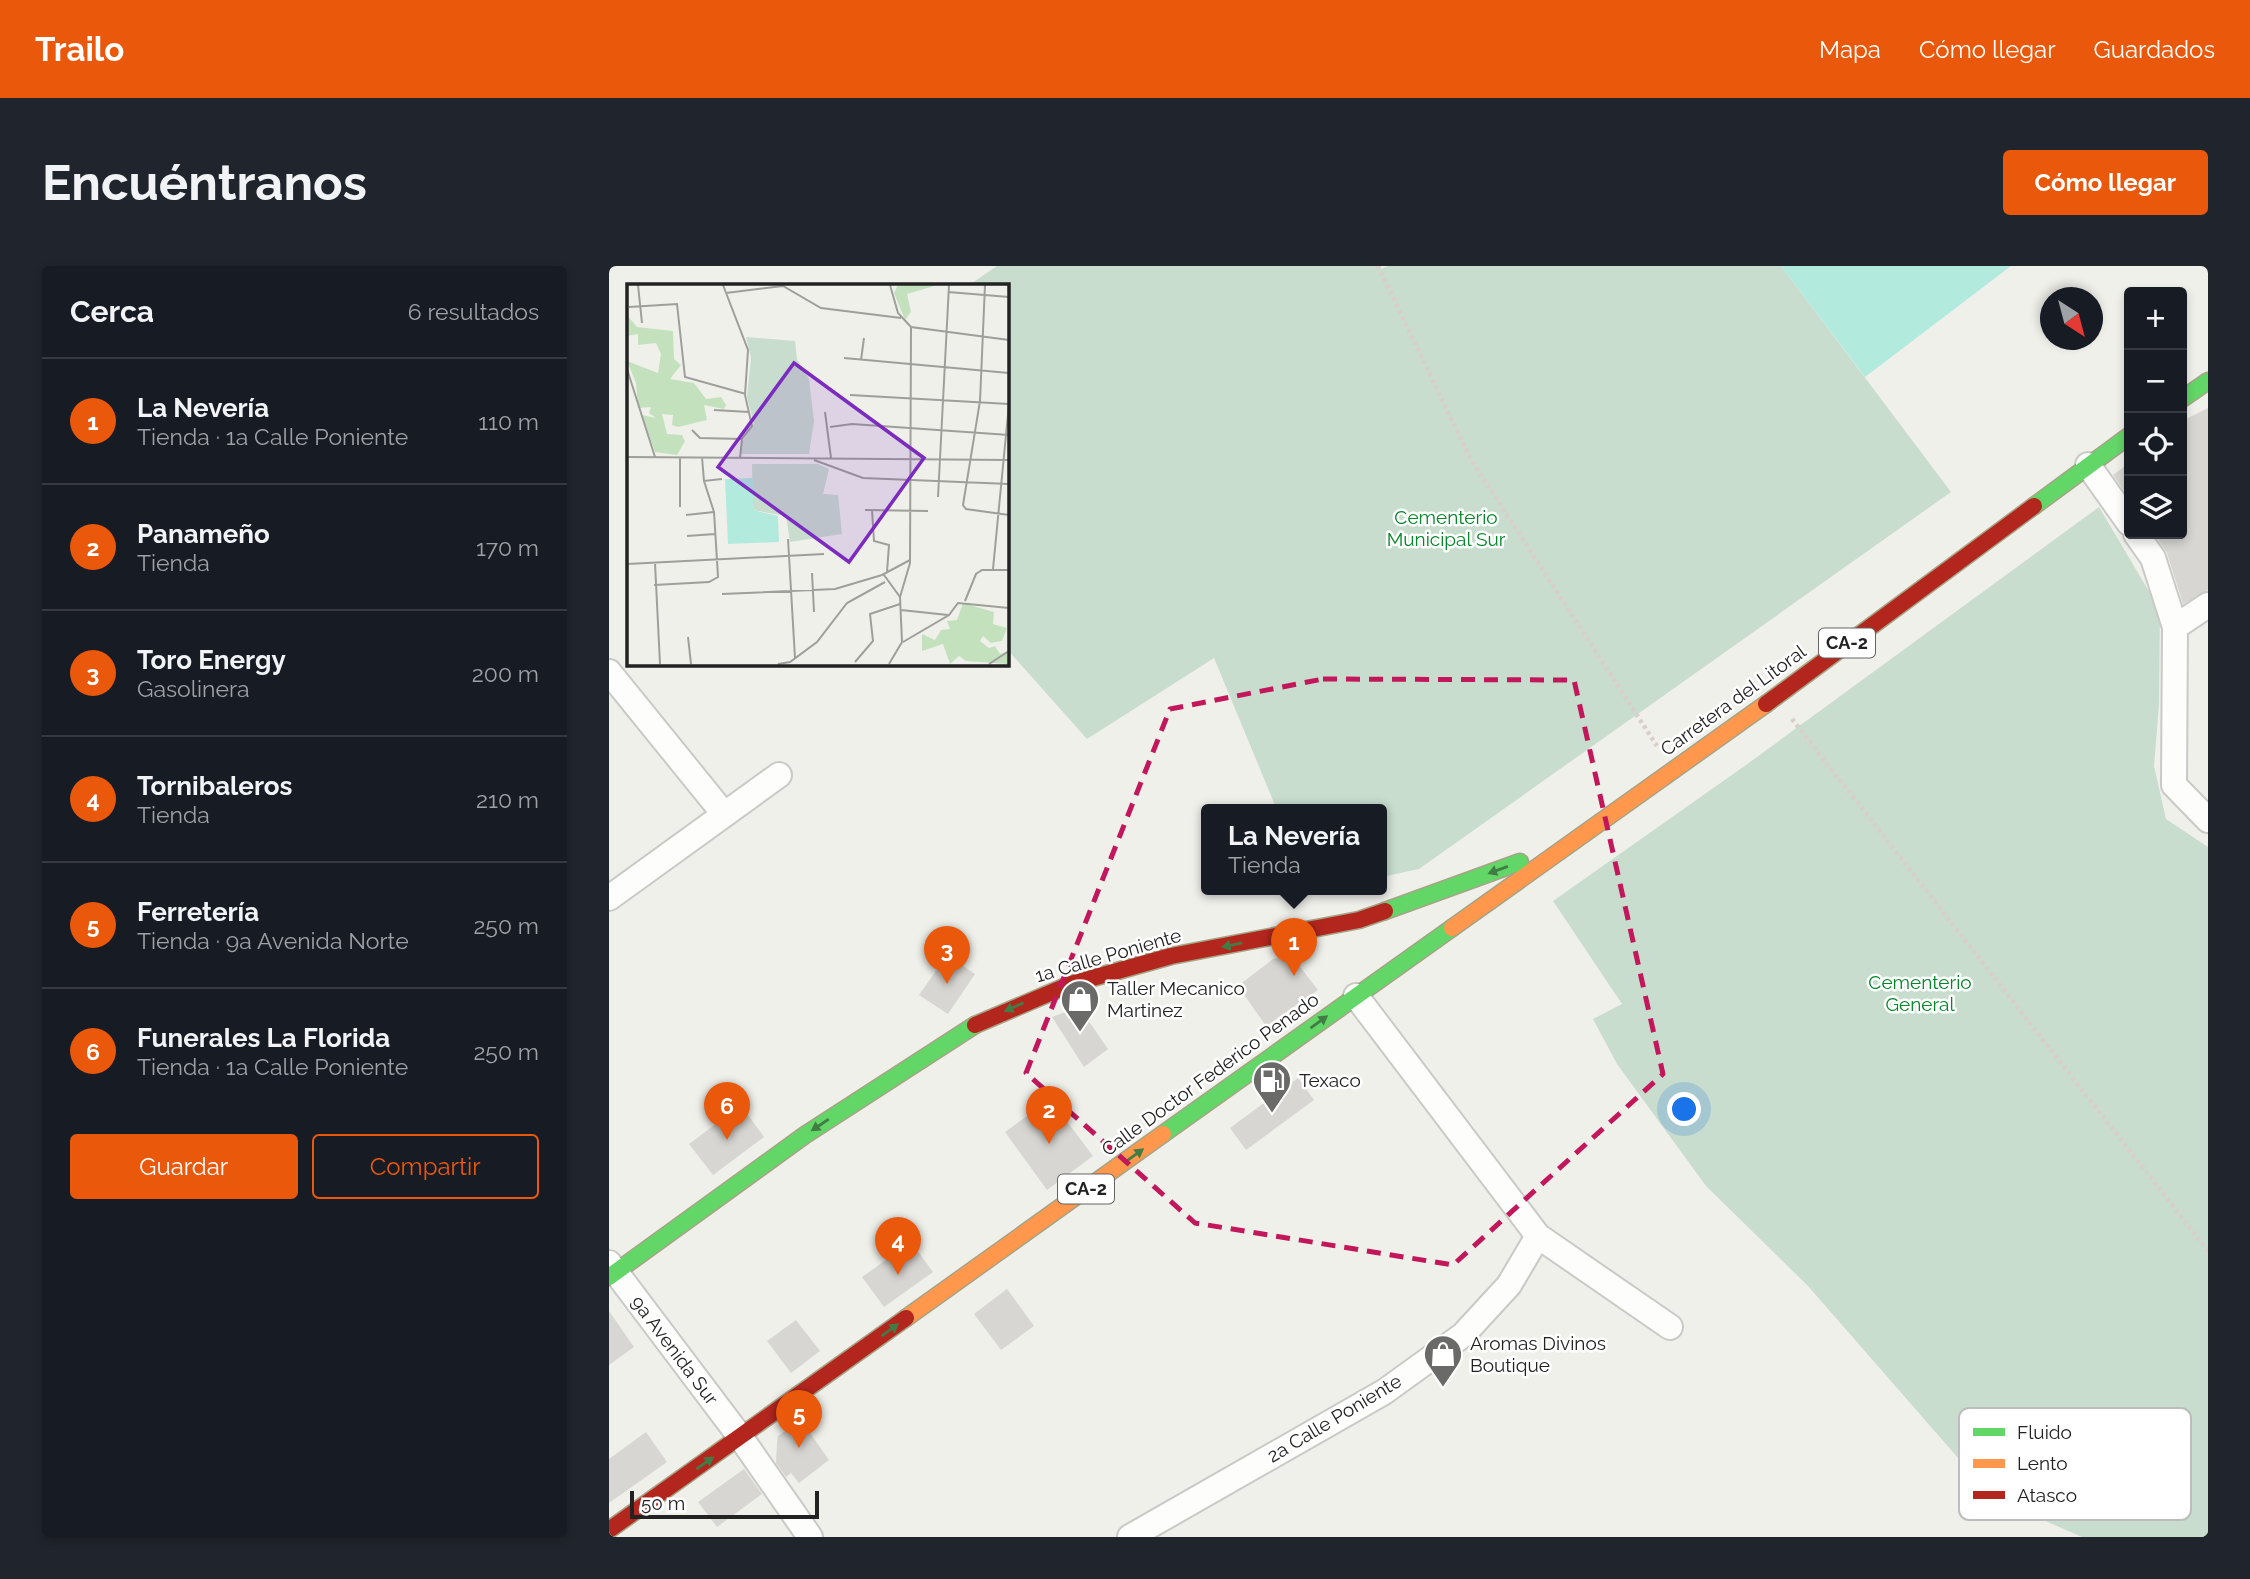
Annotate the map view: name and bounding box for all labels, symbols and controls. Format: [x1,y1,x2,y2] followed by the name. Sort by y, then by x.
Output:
[35,30,124,69] text: Trailo
[1819,35,1881,64] text: Mapa
[1919,35,2056,64] text: Cómo llegar
[2094,35,2215,64] text: Guardados
[2003,150,2208,215] button: Cómo llegar
[42,154,367,211] text: Encuéntranos
[627,284,1008,665] inset map
[2040,287,2103,350] north arrow
[2124,287,2187,539] map controls
[2124,287,2187,350] button: +
[70,294,154,329] text: Cerca
[408,298,539,325] text: 6 resultados
[2124,350,2187,413] button: −
[137,393,269,423] text: La Nevería
[87,408,99,435] text: 1
[478,408,539,435] text: 110 m
[2124,413,2187,476] button: locate
[137,423,408,450] text: Tienda · 1a Calle Poniente
[2124,476,2187,539] button: layers
[1387,506,1506,550] park label: Cementerio Municipal Sur
[137,519,270,549] text: Panameño
[87,534,99,561] text: 2
[476,534,539,561] text: 170 m
[137,549,210,576] text: Tienda
[1819,628,1875,657] road number: CA-2
[1656,639,1811,760] street label: Carretera del Litoral
[137,645,286,675] text: Toro Energy
[87,660,99,687] text: 3
[472,660,539,687] text: 200 m
[137,675,250,702] text: Gasolinera
[137,771,292,801] text: Tornibaleros
[86,786,100,813] text: 4
[476,786,539,813] text: 210 m
[137,801,210,828] text: Tienda
[1201,804,1387,895] popup
[1228,821,1360,851] text: La Nevería
[1228,851,1301,878] text: Tienda
[1487,865,1508,876] one-way arrow
[137,897,259,927] text: Ferretería
[87,912,99,939] text: 5
[473,912,539,939] text: 250 m
[1271,918,1317,976] pin: 1
[1033,924,1183,986] street label: 1a Calle Poniente
[924,926,970,984] pin: 3
[137,927,409,954] text: Tienda · 9a Avenida Norte
[1221,939,1243,950] one-way arrow
[1868,971,1972,1015] park label: Cementerio General
[1107,977,1245,1021] place label: Taller Mecanico Martinez
[1059,978,1101,1033] shop icon: Taller Mecanico Martinez
[1097,988,1323,1160] street label: Calle Doctor Federico Penado
[1004,1001,1024,1013] one-way arrow
[1310,1015,1328,1029] one-way arrow
[137,1023,390,1053] text: Funerales La Florida
[86,1038,100,1065] text: 6
[473,1038,539,1065] text: 250 m
[137,1053,408,1080] text: Tienda · 1a Calle Poniente
[1251,1059,1293,1114] fuel station icon: Texaco
[1299,1069,1361,1091] place label: Texaco
[704,1082,750,1140] pin: 6
[1026,1086,1072,1144] pin: 2
[1667,1092,1701,1126] your location
[811,1118,829,1132] one-way arrow
[70,1134,298,1199] button: Guardar
[312,1134,539,1199] button: Compartir
[1126,1148,1144,1162] one-way arrow
[1058,1174,1114,1204] road number: CA-2
[875,1217,921,1275] pin: 4
[627,1291,723,1409] street label: 9a Avenida Sur
[881,1323,899,1337] one-way arrow
[1470,1332,1606,1376] place label: Aromas Divinos Boutique
[1422,1333,1464,1388] shop icon: Aromas Divinos Boutique
[1263,1369,1405,1467] street label: 2a Calle Poniente
[776,1390,822,1448] pin: 5
[1959,1408,2191,1520] legend
[2017,1421,2072,1443] text: Fluido
[2017,1452,2068,1474] text: Lento
[696,1456,714,1470] one-way arrow
[2017,1484,2077,1506] text: Atasco
[630,1488,819,1520] scale bar
[641,1492,685,1514] text: 50 m

